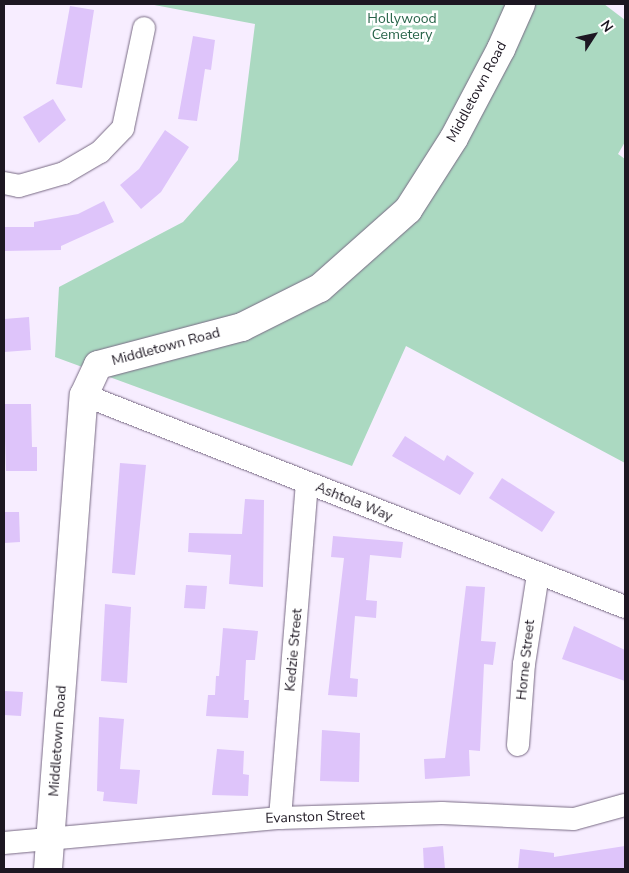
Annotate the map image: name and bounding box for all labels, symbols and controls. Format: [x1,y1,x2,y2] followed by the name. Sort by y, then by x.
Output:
[569,10,619,60] north arrow
[367,11,437,44] park label: Hollywood Cemetery
[596,16,617,36] text: N
[443,39,511,145] street label: Middletown Road
[110,324,222,370] street label: Middletown Road
[313,479,395,525] street label: Ashtola Way
[282,608,306,692] street label: Kedzie Street
[513,619,539,701] street label: Horne Street
[46,685,70,797] street label: Middletown Road
[265,807,365,827] street label: Evanston Street

